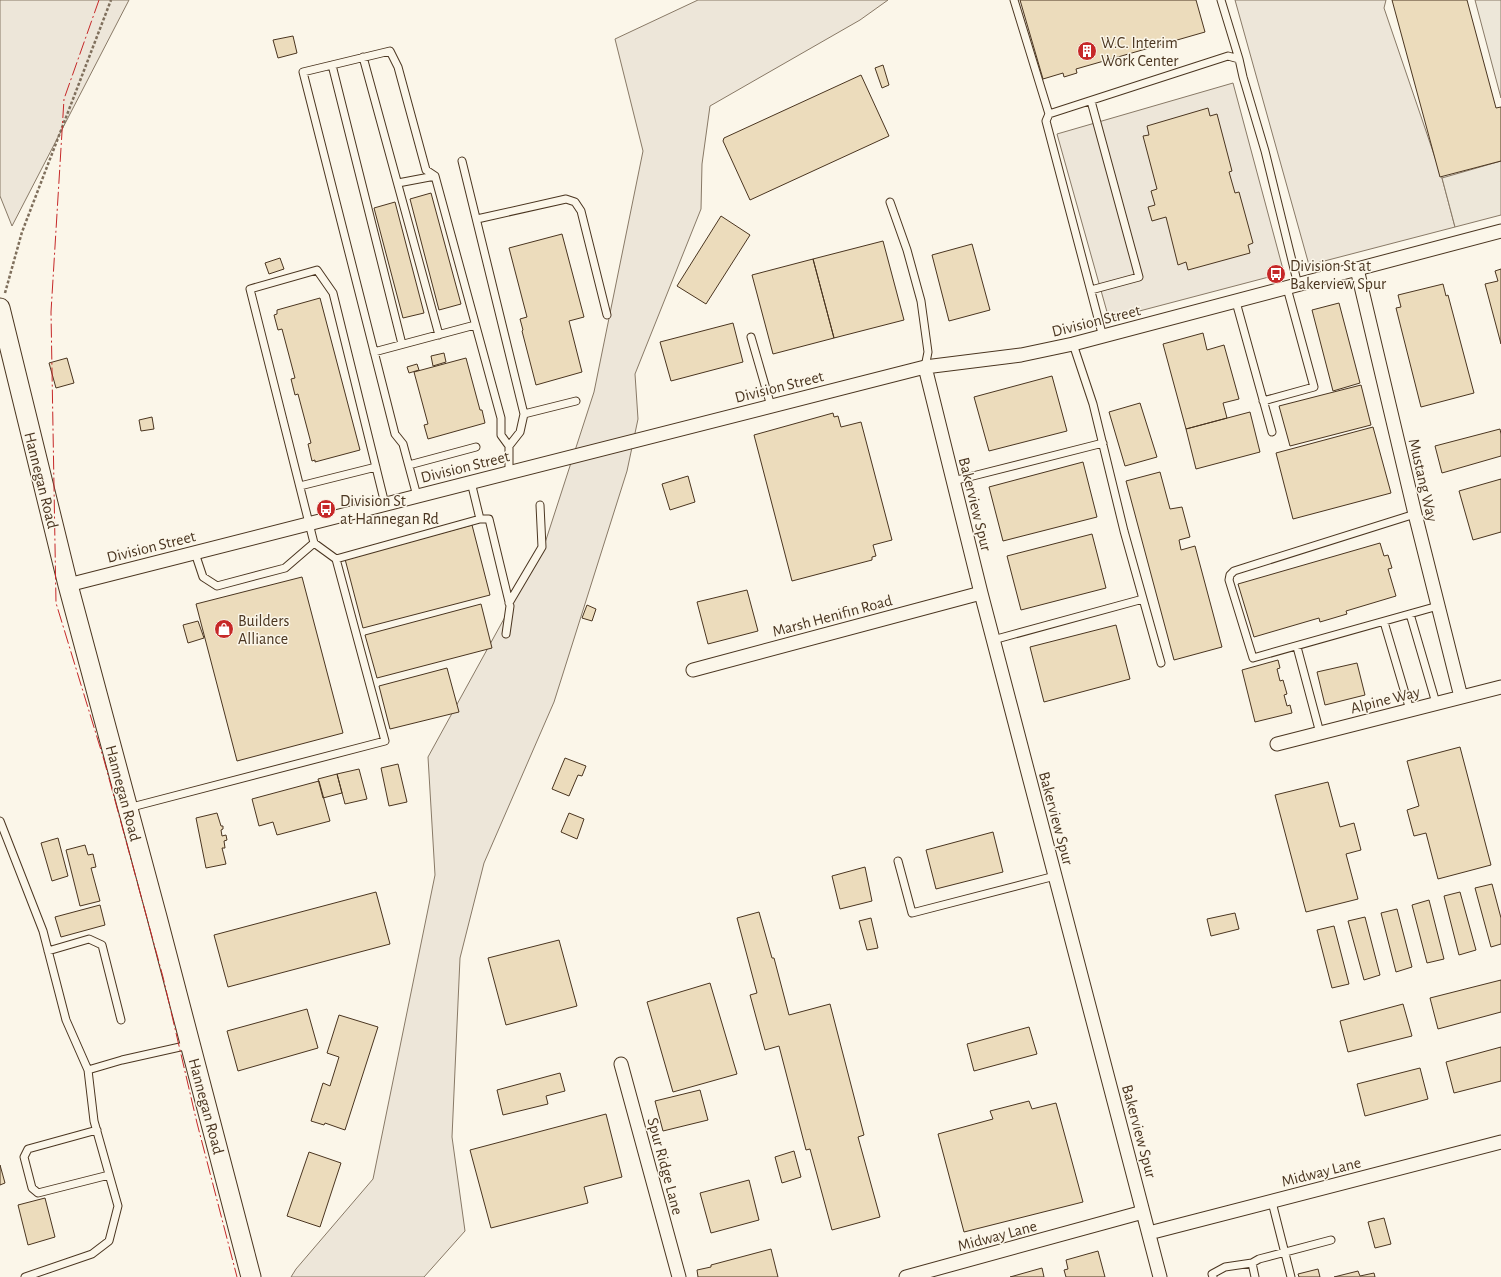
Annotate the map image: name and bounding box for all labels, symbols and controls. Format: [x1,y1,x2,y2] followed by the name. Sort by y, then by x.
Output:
[1101,35,1179,69] place label: W.C. Interim Work Center
[1076,40,1098,62] building icon: W.C. Interim Work Center
[1290,258,1387,292] place label: Division St at Bakerview Spur
[1265,263,1287,285] bus stop icon: Division St at Bakerview Spur
[1050,302,1142,340] street label: Division Street
[733,368,825,406] street label: Division Street
[21,430,61,530] street label: Hannegan Road
[1405,437,1440,524] street label: Mustang Way
[419,448,511,486] street label: Division Street
[956,456,995,554] street label: Bakerview Spur
[340,493,439,527] place label: Division St at Hannegan Rd
[315,498,337,520] bus stop icon: Division St at Hannegan Rd
[105,528,197,566] street label: Division Street
[771,592,894,640] street label: Marsh Henifin Road
[238,613,289,647] place label: Builders Alliance
[213,618,235,640] shop icon: Builders Alliance
[1349,684,1422,717] street label: Alpine Way
[102,743,144,843] street label: Hannegan Road
[1036,770,1076,868] street label: Bakerview Spur
[185,1056,227,1156] street label: Hannegan Road
[1119,1083,1159,1181] street label: Bakerview Spur
[644,1116,686,1217] street label: Spur Ridge Lane
[1280,1154,1363,1191] street label: Midway Lane
[956,1218,1039,1255] street label: Midway Lane

